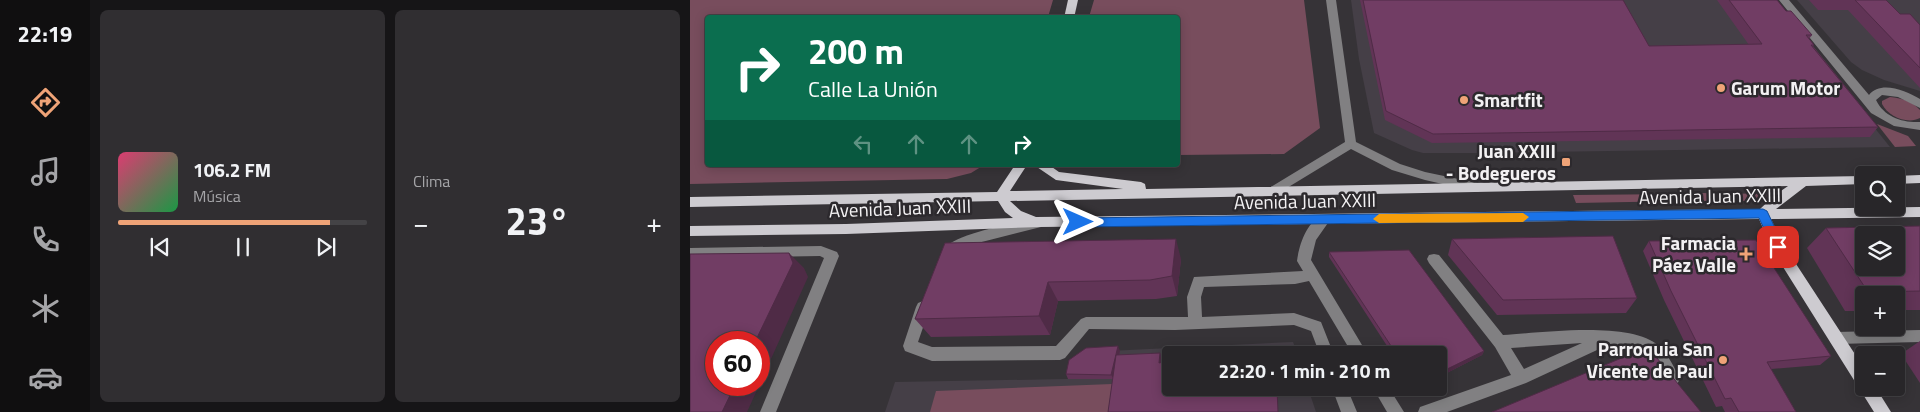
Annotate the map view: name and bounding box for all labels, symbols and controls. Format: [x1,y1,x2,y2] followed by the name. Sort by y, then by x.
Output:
[18,17,72,51] text: 22:19
[808,24,904,78] text: 200 m
[725,35,790,100] icon: right
[808,72,938,106] text: Calle La Unión
[1731,73,1840,102] place label: Garum Motor
[1715,82,1727,94] marker: Garum Motor
[28,85,63,120] icon: directions
[1474,85,1543,114] place label: Smartfit
[1458,94,1470,106] marker: Smartfit
[849,130,877,158] icon: left
[902,130,930,158] icon: ahead
[955,130,983,158] icon: ahead
[1008,130,1036,158] icon: right
[1446,136,1556,187] place label: Juan XXIII - Bodegueros
[28,154,63,189] icon: music
[193,155,271,184] text: 106.2 FM
[1560,156,1572,168] marker: Juan XXIII - Bodegueros
[1855,166,1905,396] map controls
[1855,166,1905,216] button: search
[413,169,450,193] text: Clima
[1639,180,1781,211] street label: Avenida Juan XXIII
[193,184,241,208] text: Música
[1234,185,1376,216] street label: Avenida Juan XXIII
[828,191,972,224] street label: Avenida Juan XXIII
[506,192,569,250] text: 23°
[1051,195,1103,247] position arrow
[413,201,429,244] text: −
[646,201,662,244] text: +
[28,222,63,257] icon: phone
[1757,226,1799,268] pin
[1855,226,1905,276] button: layers
[1652,228,1736,279] place label: Farmacia Páez Valle
[146,233,174,261] icon: previous
[229,233,257,261] icon: pause
[312,233,340,261] icon: next
[1764,233,1792,261] icon: arrive
[1740,248,1752,260] marker: Farmacia Páez Valle
[1855,286,1905,336] button: +
[28,291,63,326] icon: climate
[705,331,770,396] speed limit sign: 60
[1587,334,1713,385] place label: Parroquia San Vicente de Paul
[1855,346,1905,396] button: −
[1717,354,1729,366] marker: Parroquia San Vicente de Paul
[1218,356,1391,385] text: 22:20 · 1 min · 210 m
[28,360,63,395] icon: car

